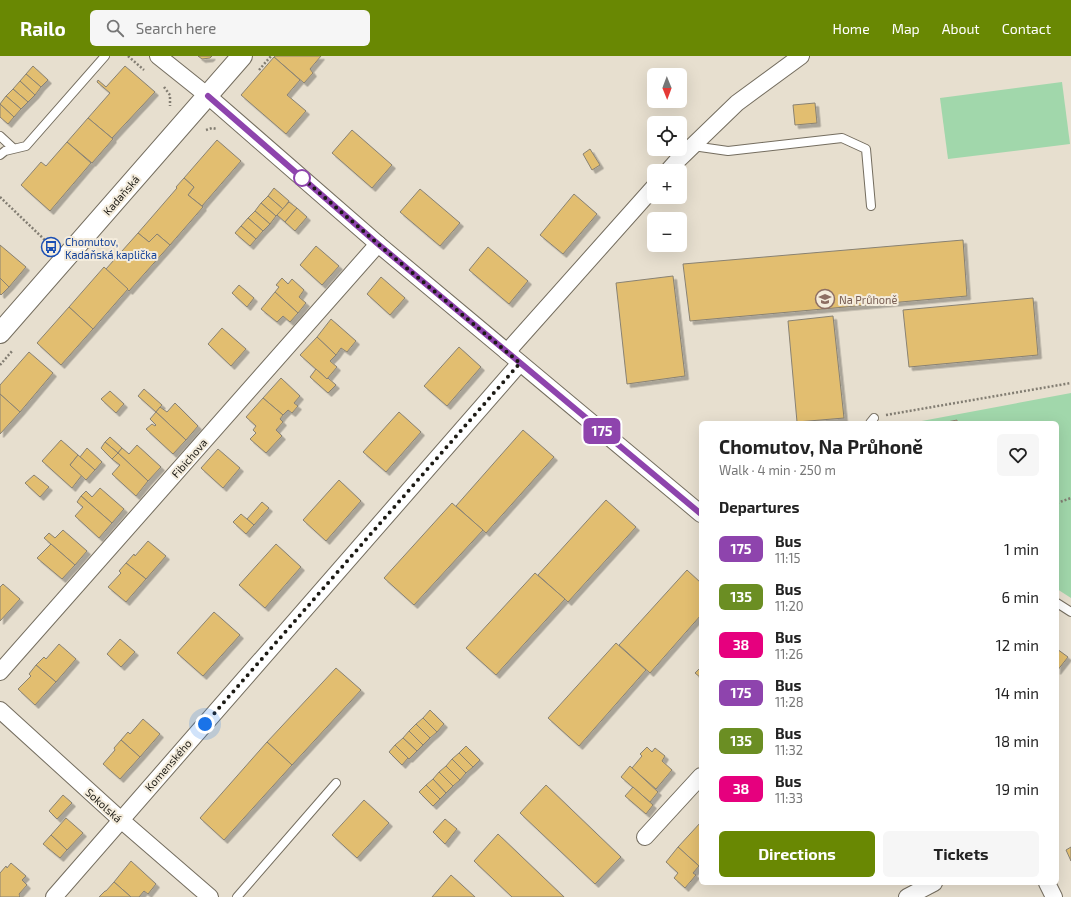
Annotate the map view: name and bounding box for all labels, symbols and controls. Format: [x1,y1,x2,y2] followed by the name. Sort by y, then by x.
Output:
[90,10,370,46] search box
[20,17,66,40] text: Railo
[104,17,126,39] icon: search
[136,19,216,37] text: Search here
[833,20,870,37] text: Home
[892,20,920,37] text: Map
[942,20,980,37] text: About
[1002,20,1051,37] text: Contact
[647,68,687,108] north arrow
[647,68,687,252] map controls
[647,116,687,156] button: locate
[647,164,687,204] button: +
[293,169,311,187] unlabelled marker
[100,172,142,218] street label: Kadaňská
[647,212,687,252] button: −
[65,235,157,261] place label: Chomutov, Kadaňská kaplička
[40,236,62,258] bus stop icon: Chomutov, Kadaňská kaplička
[814,288,836,310] school or university icon: Na Průhoně
[839,293,897,306] place label: Na Průhoně
[579,418,625,444] line badge: 175
[591,422,613,439] text: 175
[997,434,1039,476] button: heart
[719,435,923,458] text: Chomutov, Na Průhoně
[169,436,209,480] street label: Fibichova
[719,462,836,478] text: Walk · 4 min · 250 m
[719,498,799,516] text: Departures
[775,532,801,550] text: Bus
[730,540,752,557] text: 175
[1004,540,1039,558] text: 1 min
[775,550,801,566] text: 11:15
[775,580,801,598] text: Bus
[730,588,752,605] text: 135
[1001,588,1039,606] text: 6 min
[775,598,804,614] text: 11:20
[775,628,801,646] text: Bus
[733,636,749,653] text: 38
[996,636,1039,654] text: 12 min
[775,646,803,662] text: 11:26
[775,676,801,694] text: Bus
[730,684,752,701] text: 175
[995,684,1039,702] text: 14 min
[775,694,804,710] text: 11:28
[195,714,215,734] your location
[775,724,801,742] text: Bus
[730,732,752,749] text: 135
[995,732,1039,750] text: 18 min
[142,737,194,793] street label: Komenského
[775,742,803,758] text: 11:32
[775,772,801,790] text: Bus
[733,780,749,797] text: 38
[996,780,1039,798] text: 19 min
[83,785,125,825] street label: Sokolská
[775,790,803,806] text: 11:33
[719,831,875,877] button: Directions
[883,831,1039,877] button: Tickets

